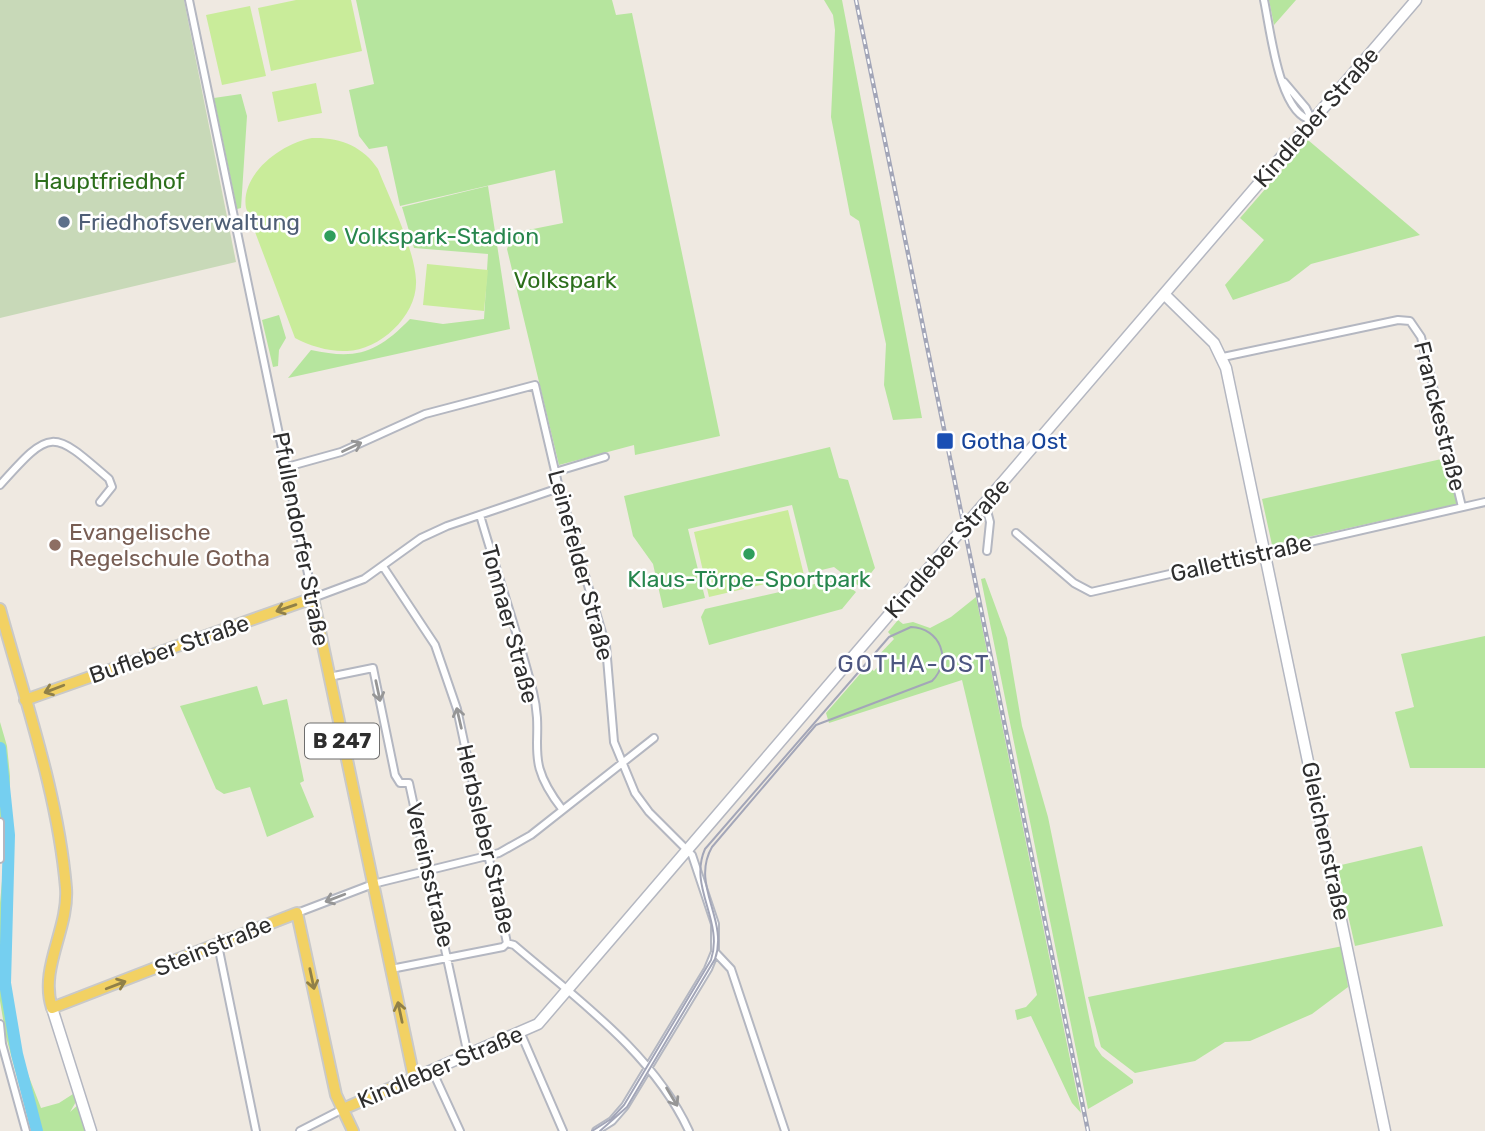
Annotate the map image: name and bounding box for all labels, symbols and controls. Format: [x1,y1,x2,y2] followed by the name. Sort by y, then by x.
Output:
[1247,41,1385,193] street label: Kindleber Straße
[33,167,185,195] park label: Hauptfriedhof
[78,208,300,236] place label: Friedhofsverwaltung
[56,214,72,230] marker: Friedhofsverwaltung
[344,222,539,250] place label: Volkspark-Stadion
[322,228,338,244] marker: Volkspark-Stadion
[513,266,617,294] park label: Volkspark
[1408,338,1472,494] street label: Franckestraße
[961,427,1067,455] place label: Gotha Ost
[267,430,335,648] street label: Pfullendorfer Straße
[935,431,955,451] marker: Gotha Ost
[341,440,362,453] one-way arrow
[542,467,620,663] street label: Leinefelder Straße
[878,472,1016,624] street label: Kindleber Straße
[69,518,270,572] place label: Evangelische Regelschule Gotha
[1168,528,1314,588] street label: Gallettistraße
[47,537,63,553] marker: Evangelische Regelschule Gotha
[475,542,545,706] street label: Tonnaer Straße
[741,546,757,562] marker: Klaus-Törpe-Sportpark
[627,565,871,593] place label: Klaus-Törpe-Sportpark
[275,603,297,615] one-way arrow
[85,609,253,689] street label: Bufleber Straße
[837,650,991,678] district label: GOTHA-OST
[371,679,385,702] one-way arrow
[43,684,65,696] one-way arrow
[451,707,465,730] one-way arrow
[305,724,379,758] road number: B 247
[451,742,521,936] street label: Herbsleber Straße
[1296,759,1356,923] street label: Gleichenstraße
[400,800,460,950] street label: Vereinsstraße
[325,893,347,906] one-way arrow
[150,910,276,982] street label: Steinstraße
[305,967,319,990] one-way arrow
[104,977,126,990] one-way arrow
[393,1001,406,1024] one-way arrow
[353,1020,527,1114] street label: Kindleber Straße
[665,1087,679,1107] one-way arrow

